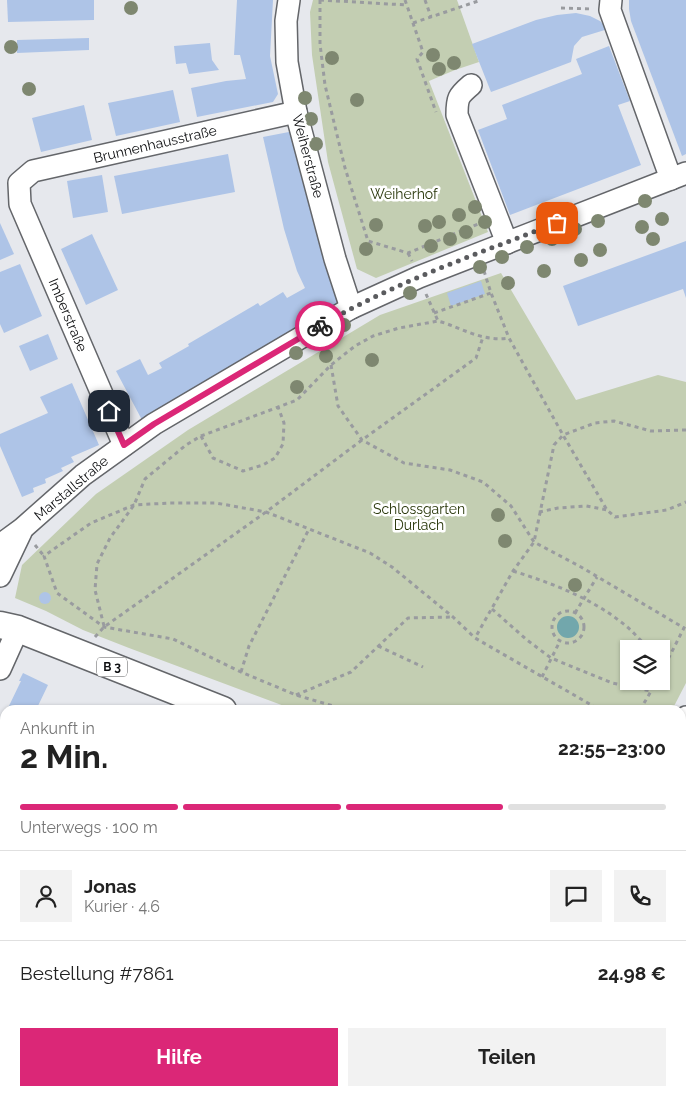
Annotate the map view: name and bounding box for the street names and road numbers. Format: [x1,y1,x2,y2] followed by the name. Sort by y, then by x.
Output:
[289,112,327,200] street label: Weiherstraße
[92,122,218,166] street label: Brunnenhausstraße
[45,276,91,354] street label: Imberstraße
[31,453,111,523] street label: Marstallstraße
[97,658,127,676] road number: B 3

